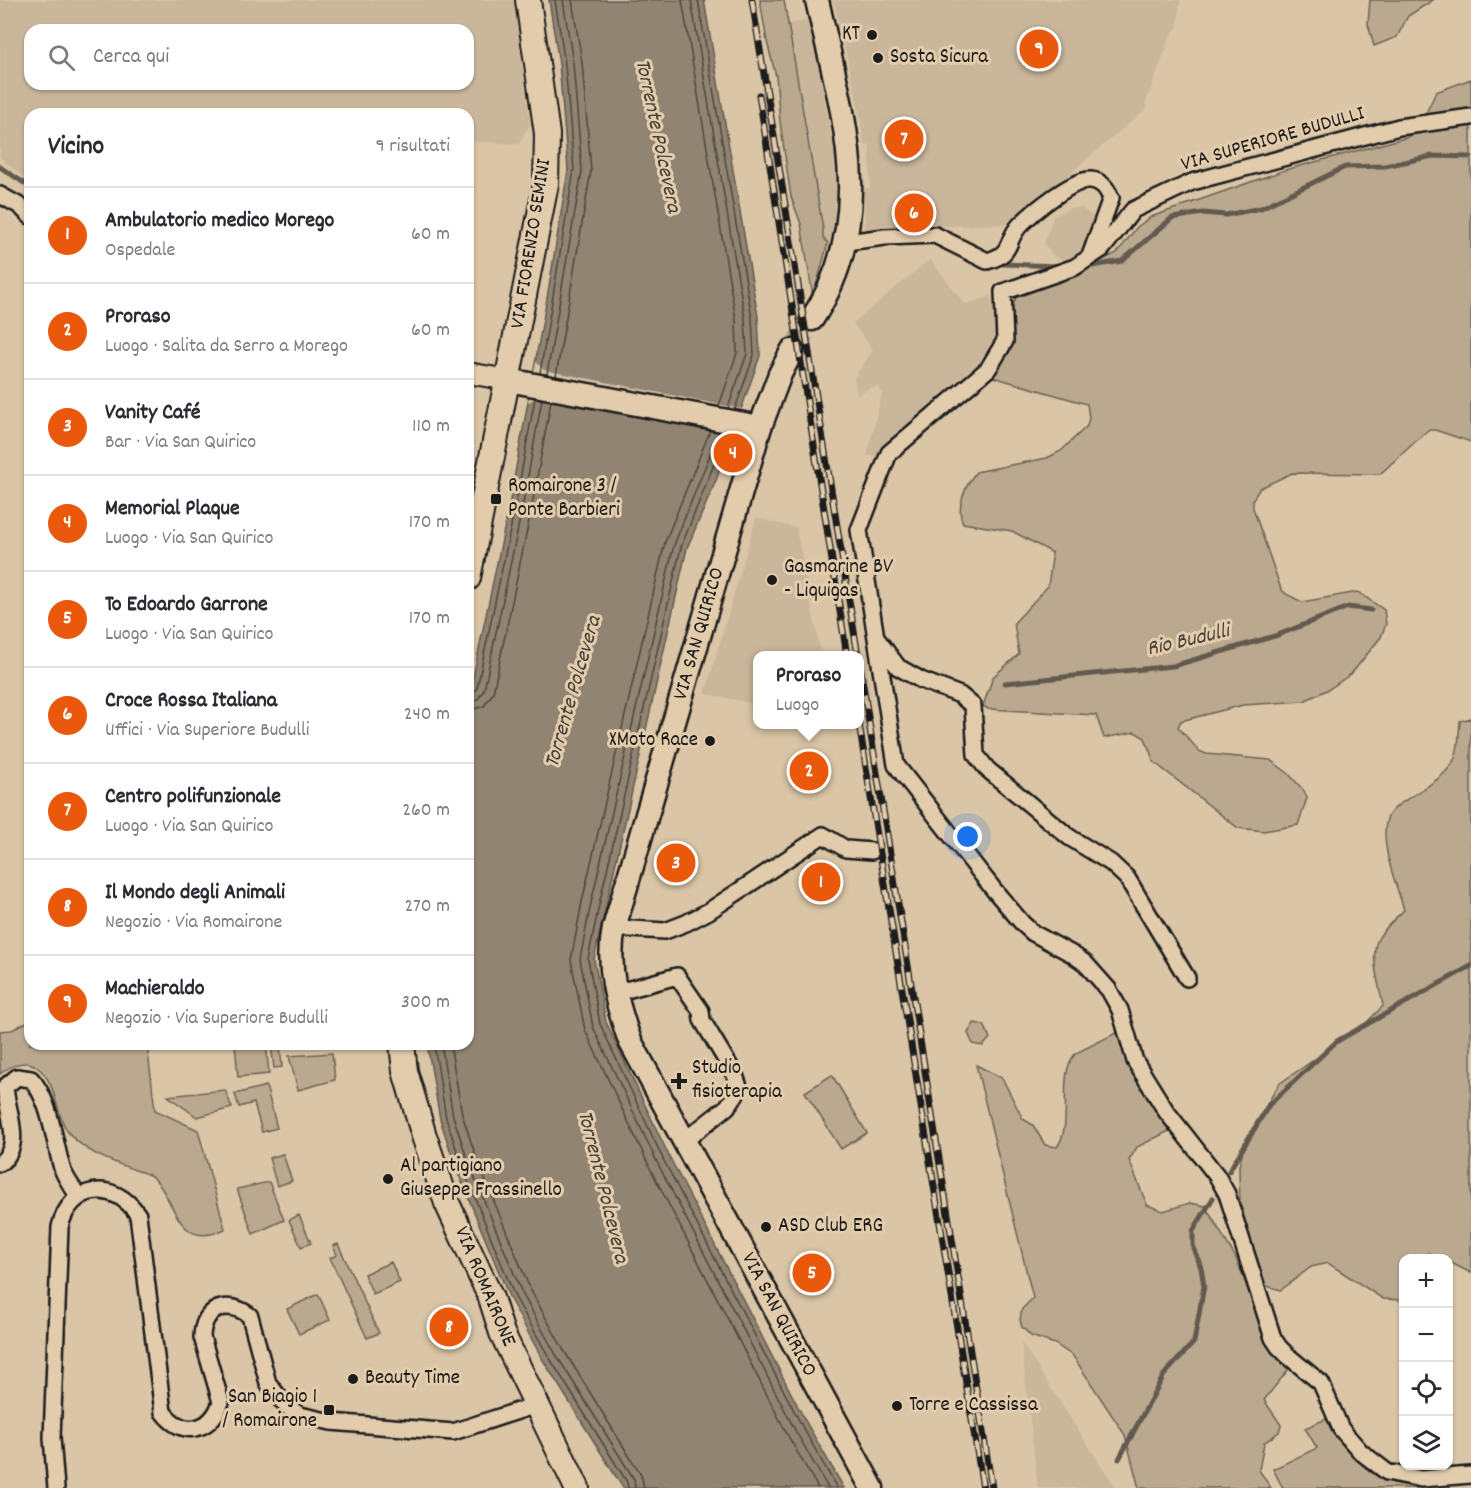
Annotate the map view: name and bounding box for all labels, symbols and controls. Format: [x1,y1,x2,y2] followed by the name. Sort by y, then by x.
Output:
[842,20,861,50] place label: KT
[24,24,474,90] search box
[1020,26,1058,72] pin: 9
[865,28,879,42] marker: KT
[45,41,78,74] icon: search
[93,42,169,73] text: Cerca qui
[890,43,989,73] place label: Sosta Sicura
[871,51,885,65] marker: Sosta Sicura
[626,56,689,217] water label: Torrente Polcevera
[1178,99,1369,181] street label: VIA SUPERIORE BUDULLI
[884,116,924,162] pin: 7
[48,129,104,166] text: Vicino
[376,133,450,161] text: 9 risultati
[504,156,560,331] street label: VIA FIORENZO SEMINI
[894,190,934,236] pin: 6
[105,206,334,237] text: Ambulatorio medico Morego
[65,221,70,249] text: 1
[411,221,450,249] text: 60 m
[105,237,175,265] text: Ospedale
[105,302,170,333] text: Proraso
[63,317,72,345] text: 2
[411,317,450,345] text: 60 m
[105,333,348,361] text: Luogo · Salita da Serro a Morego
[105,398,201,429] text: Vanity Café
[63,413,72,441] text: 3
[412,413,450,441] text: 110 m
[105,429,256,457] text: Bar · Via San Quirico
[714,430,752,476] pin: 4
[508,472,620,526] place label: Romairone 3 / Ponte Barbieri
[489,492,503,506] marker: Romairone 3 / Ponte Barbieri
[105,494,240,525] text: Memorial Plaque
[63,509,72,537] text: 4
[409,509,450,537] text: 170 m
[105,525,273,553] text: Luogo · Via San Quirico
[784,553,893,607] place label: Gasmarine BV - Liquigas
[667,564,733,704] street label: VIA SAN QUIRICO
[765,573,779,587] marker: Gasmarine BV - Liquigas
[105,590,268,621] text: To Edoardo Garrone
[63,605,72,633] text: 5
[409,605,450,633] text: 170 m
[538,611,611,771] water label: Torrente Polcevera
[1144,616,1235,666] water label: Rio Budulli
[105,621,273,649] text: Luogo · Via San Quirico
[753,651,864,729] popup
[776,661,841,692] text: Proraso
[105,686,277,717] text: Croce Rossa Italiana
[776,692,819,720] text: Luogo
[63,701,72,729] text: 6
[404,701,450,729] text: 240 m
[105,717,309,745] text: Uffici · Via Superiore Budulli
[609,726,698,756] place label: XMoto Race
[703,734,717,748] marker: XMoto Race
[790,748,828,794] pin: 2
[105,782,281,813] text: Centro polifunzionale
[64,797,71,825] text: 7
[402,797,450,825] text: 260 m
[105,813,273,841] text: Luogo · Via San Quirico
[953,822,982,851] your location
[656,840,696,886] pin: 3
[802,860,840,904] pin: 1
[105,878,285,909] text: Il Mondo degli Animali
[63,893,72,921] text: 8
[404,893,450,921] text: 270 m
[105,909,282,937] text: Negozio · Via Romairone
[105,974,205,1005] text: Machieraldo
[63,989,72,1017] text: 9
[401,989,450,1017] text: 300 m
[105,1005,328,1033] text: Negozio · Via Superiore Budulli
[692,1054,783,1108] place label: Studio fisioterapia
[670,1072,688,1090] marker: Studio fisioterapia
[568,1107,636,1268] water label: Torrente Polcevera
[400,1152,562,1206] place label: Al partigiano Giuseppe Frassinello
[381,1172,395,1186] marker: Al partigiano Giuseppe Frassinello
[778,1212,883,1242] place label: ASD Club ERG
[759,1220,773,1234] marker: ASD Club ERG
[445,1222,523,1352] street label: VIA ROMAIRONE
[733,1248,823,1382] street label: VIA SAN QUIRICO
[792,1250,832,1296] pin: 5
[1399,1254,1453,1470] map controls
[1399,1254,1453,1308] button: +
[430,1304,468,1350] pin: 8
[1399,1308,1453,1362] button: −
[1399,1362,1453,1416] button: locate
[365,1364,460,1394] place label: Beauty Time
[346,1372,360,1386] marker: Beauty Time
[222,1383,317,1437] place label: San Biagio 1 / Romairone
[909,1391,1039,1421] place label: Torre e Cassissa
[890,1399,904,1413] marker: Torre e Cassissa
[322,1403,336,1417] marker: San Biagio 1 / Romairone
[1399,1416,1453,1470] button: layers

